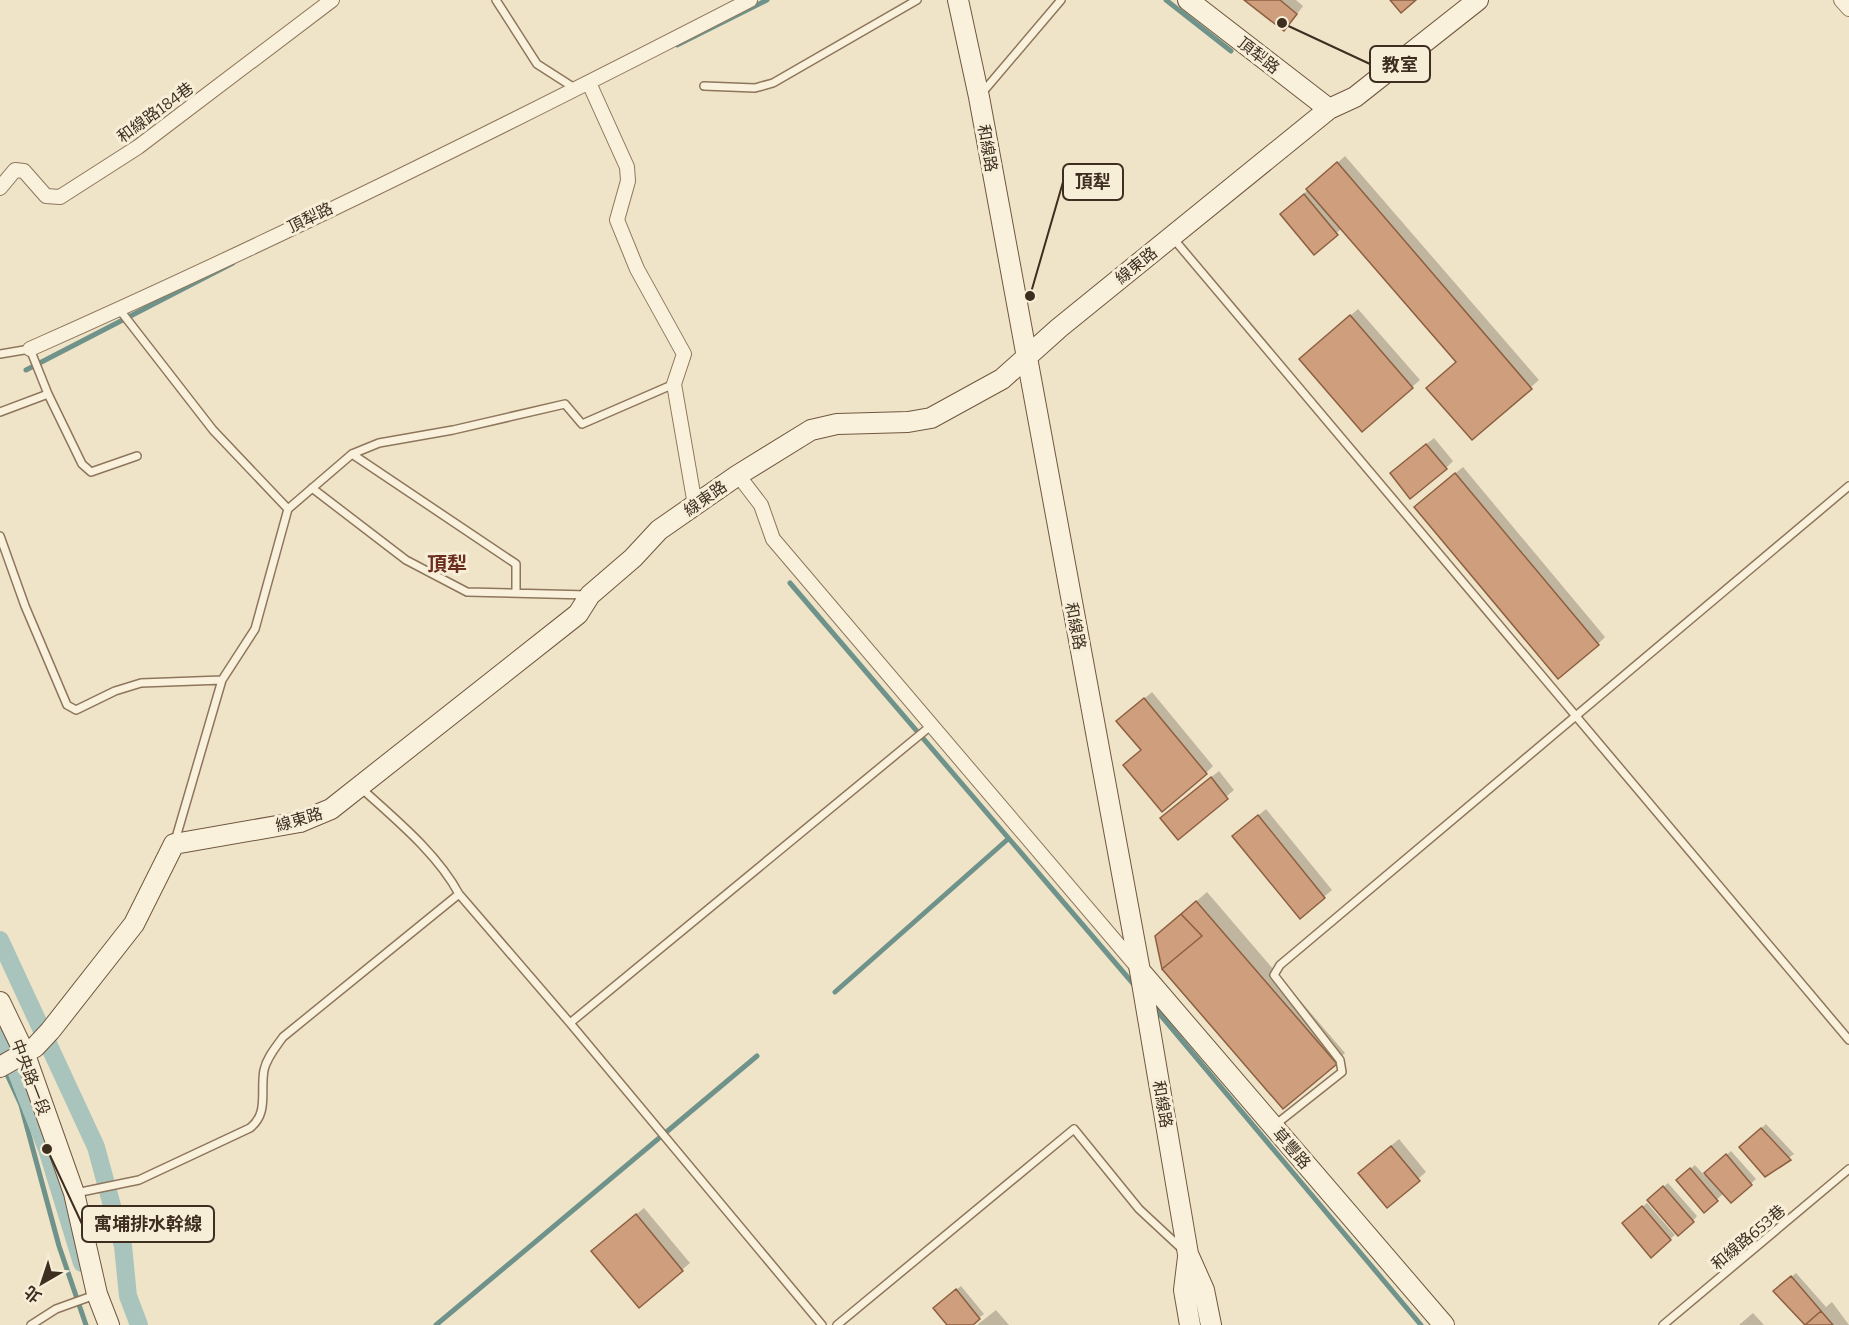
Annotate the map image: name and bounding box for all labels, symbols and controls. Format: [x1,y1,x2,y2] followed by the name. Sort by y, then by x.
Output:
[1234,33,1283,78] street label: 頂犁路
[1370,46,1430,82] callout: 教室
[1382,54,1418,76] text: 教室
[114,78,197,146] street label: 和線路184巷
[974,123,1001,173] street label: 和線路
[1063,164,1123,200] callout: 頂犁
[1075,171,1111,193] text: 頂犁
[284,198,336,237] street label: 頂犁路
[1112,243,1161,288] street label: 線東路
[680,477,730,520] street label: 線東路
[427,552,467,576] district label: 頂犁
[1062,601,1089,651] street label: 和線路
[273,804,325,835] street label: 線東路
[7,1036,54,1118] street label: 中央路一段
[1149,1079,1176,1129] street label: 和線路
[1269,1124,1315,1173] street label: 草豐路
[1708,1201,1789,1274] street label: 和線路653巷
[82,1206,214,1242] callout: 寓埔排水幹線
[94,1213,202,1235] text: 寓埔排水幹線
[12,1253,72,1313] north arrow
[21,1282,45,1307] text: 北

